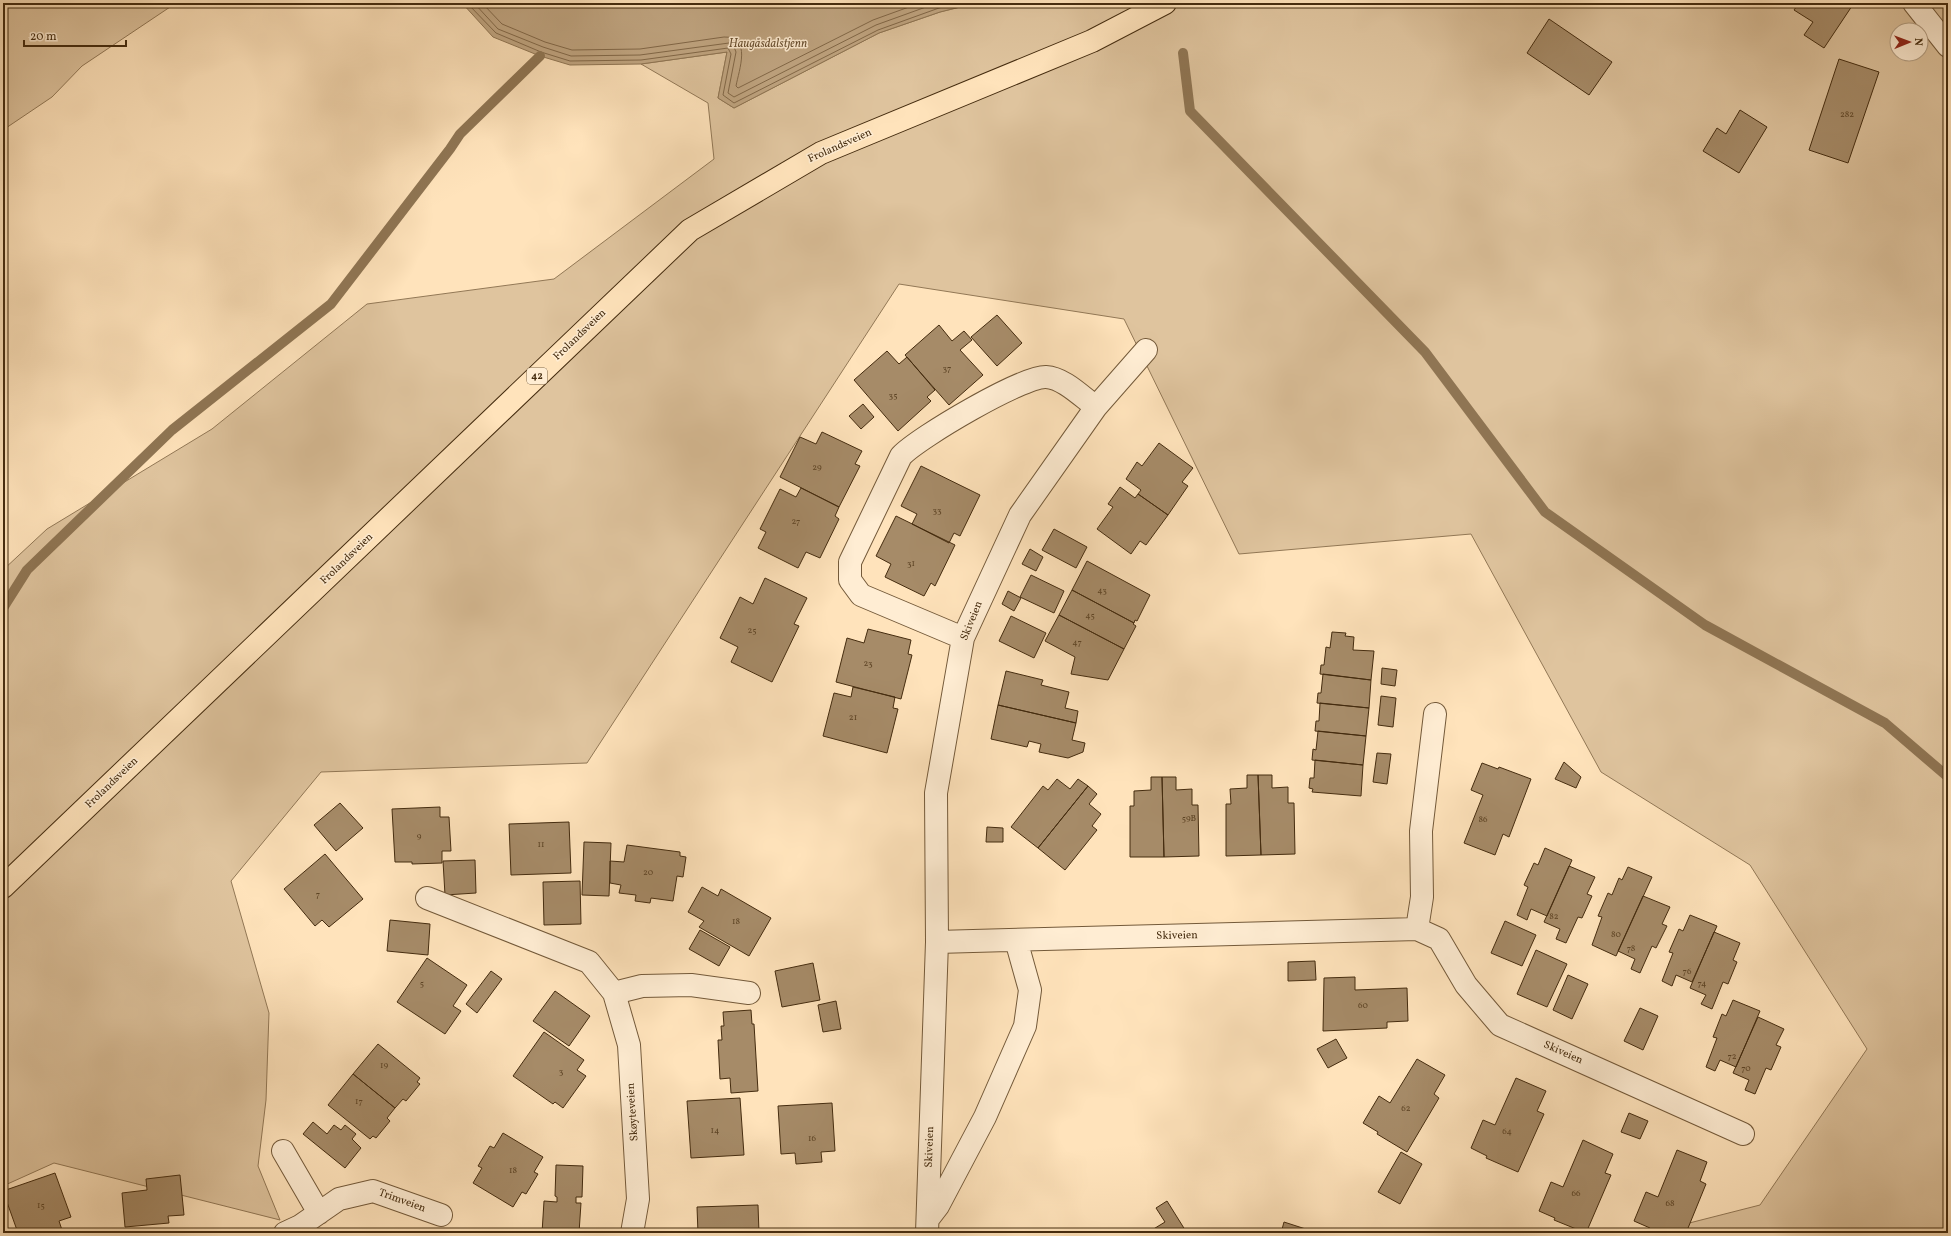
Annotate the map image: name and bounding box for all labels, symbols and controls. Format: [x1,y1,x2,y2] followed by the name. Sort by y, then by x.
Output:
[24,22,126,48] scale bar
[1889,22,1929,62] north arrow
[30,29,57,45] text: 20 m
[729,36,807,52] water label: Haugåsdalstjenn
[1910,38,1925,46] text: N
[1840,108,1854,121] house number: 282
[806,125,875,167] street label: Frolandsveien
[550,306,610,364] street label: Frolandsveien
[943,362,951,375] house number: 37
[527,368,547,384] road number: 42
[889,389,897,402] house number: 35
[812,461,822,474] house number: 29
[932,504,942,517] house number: 33
[792,515,800,528] house number: 27
[317,530,377,588] street label: Frolandsveien
[907,557,915,570] house number: 31
[1097,584,1107,597] house number: 43
[957,599,987,643] street label: Skiveien
[1085,609,1095,622] house number: 45
[747,624,757,637] house number: 25
[1072,636,1082,649] house number: 47
[863,657,873,670] house number: 23
[849,711,857,724] house number: 21
[82,754,142,812] street label: Frolandsveien
[1182,812,1197,825] house number: 59B
[1478,813,1488,826] house number: 86
[417,830,422,843] house number: 9
[538,838,544,851] house number: 11
[643,866,654,879] house number: 20
[316,888,320,901] house number: 7
[1549,910,1559,923] house number: 82
[732,915,740,928] house number: 18
[1156,928,1198,944] street label: Skiveien
[1611,928,1622,941] house number: 80
[1627,942,1636,955] house number: 78
[1683,965,1692,978] house number: 76
[420,977,424,990] house number: 5
[1698,977,1706,990] house number: 74
[1358,999,1369,1012] house number: 60
[1541,1038,1585,1068] street label: Skiveien
[1727,1050,1737,1063] house number: 72
[380,1059,388,1072] house number: 19
[1741,1062,1751,1075] house number: 70
[559,1065,564,1078] house number: 3
[623,1082,643,1142] street label: Skøyteveien
[355,1095,363,1108] house number: 17
[1401,1102,1411,1115] house number: 62
[711,1124,719,1137] house number: 14
[1502,1125,1512,1138] house number: 64
[922,1126,938,1168] street label: Skiveien
[808,1132,816,1145] house number: 16
[509,1164,517,1177] house number: 18
[376,1186,428,1217] street label: Trimveien
[1571,1187,1581,1200] house number: 66
[1665,1197,1675,1210] house number: 68
[37,1199,45,1212] house number: 15

